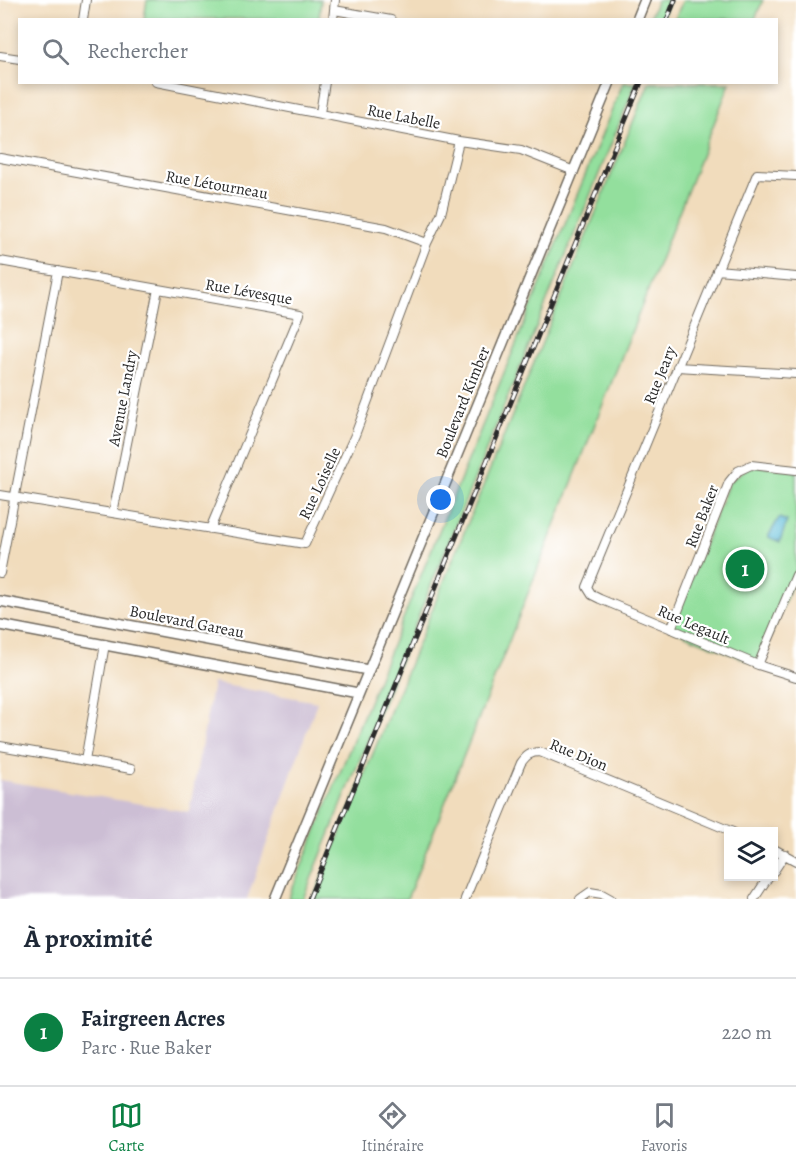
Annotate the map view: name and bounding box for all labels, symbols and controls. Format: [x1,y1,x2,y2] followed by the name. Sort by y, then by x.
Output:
[18,18,778,84] search box
[39,35,72,68] icon: search
[87,36,188,66] text: Rechercher
[365,99,442,135] street label: Rue Labelle
[164,165,270,205] street label: Rue Létourneau
[204,274,294,310] street label: Rue Lévesque
[638,342,682,408] street label: Rue Jeary
[431,343,495,461] street label: Boulevard Kimber
[103,348,143,449] street label: Avenue Landry
[294,444,346,523] street label: Rue Loiselle
[680,481,724,551] street label: Rue Baker
[426,485,455,514] your location
[726,546,764,592] pin: 1
[128,600,246,644] street label: Boulevard Gareau
[654,600,733,650] street label: Rue Legault
[546,733,611,777] street label: Rue Dion
[724,827,778,881] map controls
[724,827,778,881] button: layers
[24,921,153,956] text: À proximité
[81,1004,225,1034] text: Fairgreen Acres
[40,1019,47,1046] text: 1
[722,1019,772,1046] text: 220 m
[81,1034,212,1061] text: Parc · Rue Baker
[108,1099,145,1157] tab: Carte
[361,1099,424,1157] tab: Itinéraire
[641,1099,688,1157] tab: Favoris

